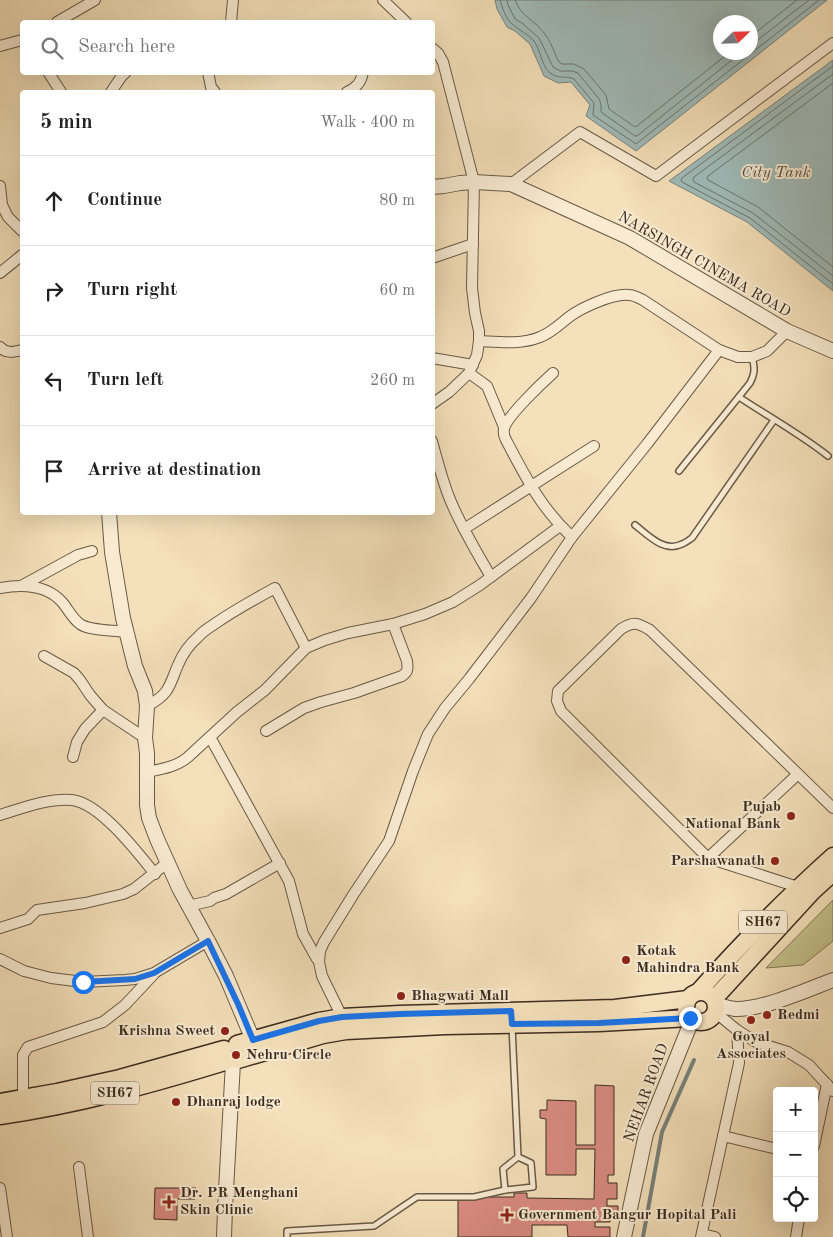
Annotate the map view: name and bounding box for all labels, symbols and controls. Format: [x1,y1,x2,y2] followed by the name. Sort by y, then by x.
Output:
[713,15,758,60] north arrow
[20,20,435,75] search box
[38,34,66,62] icon: search
[78,38,175,57] text: Search here
[40,112,93,133] text: 5 min
[320,115,415,131] text: Walk · 400 m
[741,165,811,181] water label: City Tank
[40,187,68,215] icon: ahead
[87,191,162,210] text: Continue
[379,193,415,209] text: 80 m
[615,209,793,321] street label: NARSINGH CINEMA ROAD
[40,277,68,305] icon: right
[87,281,177,300] text: Turn right
[379,283,415,299] text: 60 m
[40,367,68,395] icon: left
[87,371,164,390] text: Turn left
[370,373,415,389] text: 260 m
[40,457,68,485] icon: arrive
[87,461,261,480] text: Arrive at destination
[685,800,782,832] place label: Pujab National Bank
[785,810,797,822] marker: Pujab National Bank
[670,854,765,869] place label: Parshawanath
[769,855,781,867] marker: Parshawanath
[739,910,787,934] road number: SH67
[636,944,740,976] place label: Kotak Mahindra Bank
[620,954,632,966] marker: Kotak Mahindra Bank
[72,971,95,994] route start
[411,989,509,1004] place label: Bhagwati Mall
[395,990,407,1002] marker: Bhagwati Mall
[679,1007,702,1030] route end
[777,1008,820,1023] place label: Redmi
[761,1009,773,1021] marker: Redmi
[745,1014,757,1026] marker: Goyal Associates
[118,1024,216,1039] place label: Krishna Sweet
[219,1025,231,1037] marker: Krishna Sweet
[716,1030,786,1062] place label: Goyal Associates
[622,1042,672,1144] street label: NEHAR ROAD
[246,1048,331,1063] place label: Nehru Circle
[230,1049,242,1061] marker: Nehru Circle
[91,1082,139,1104] road number: SH67
[773,1087,818,1222] map controls
[773,1087,818,1132] button: +
[186,1095,281,1110] place label: Dhanraj lodge
[170,1096,182,1108] marker: Dhanraj lodge
[773,1132,818,1177] button: −
[773,1177,818,1222] button: locate
[180,1186,298,1218] place label: Dr. PR Menghani Skin Clinic
[162,1195,176,1209] marker: Dr. PR Menghani Skin Clinic
[500,1208,514,1222] marker: Government Bangur Hopital Pali
[518,1208,736,1223] place label: Government Bangur Hopital Pali

